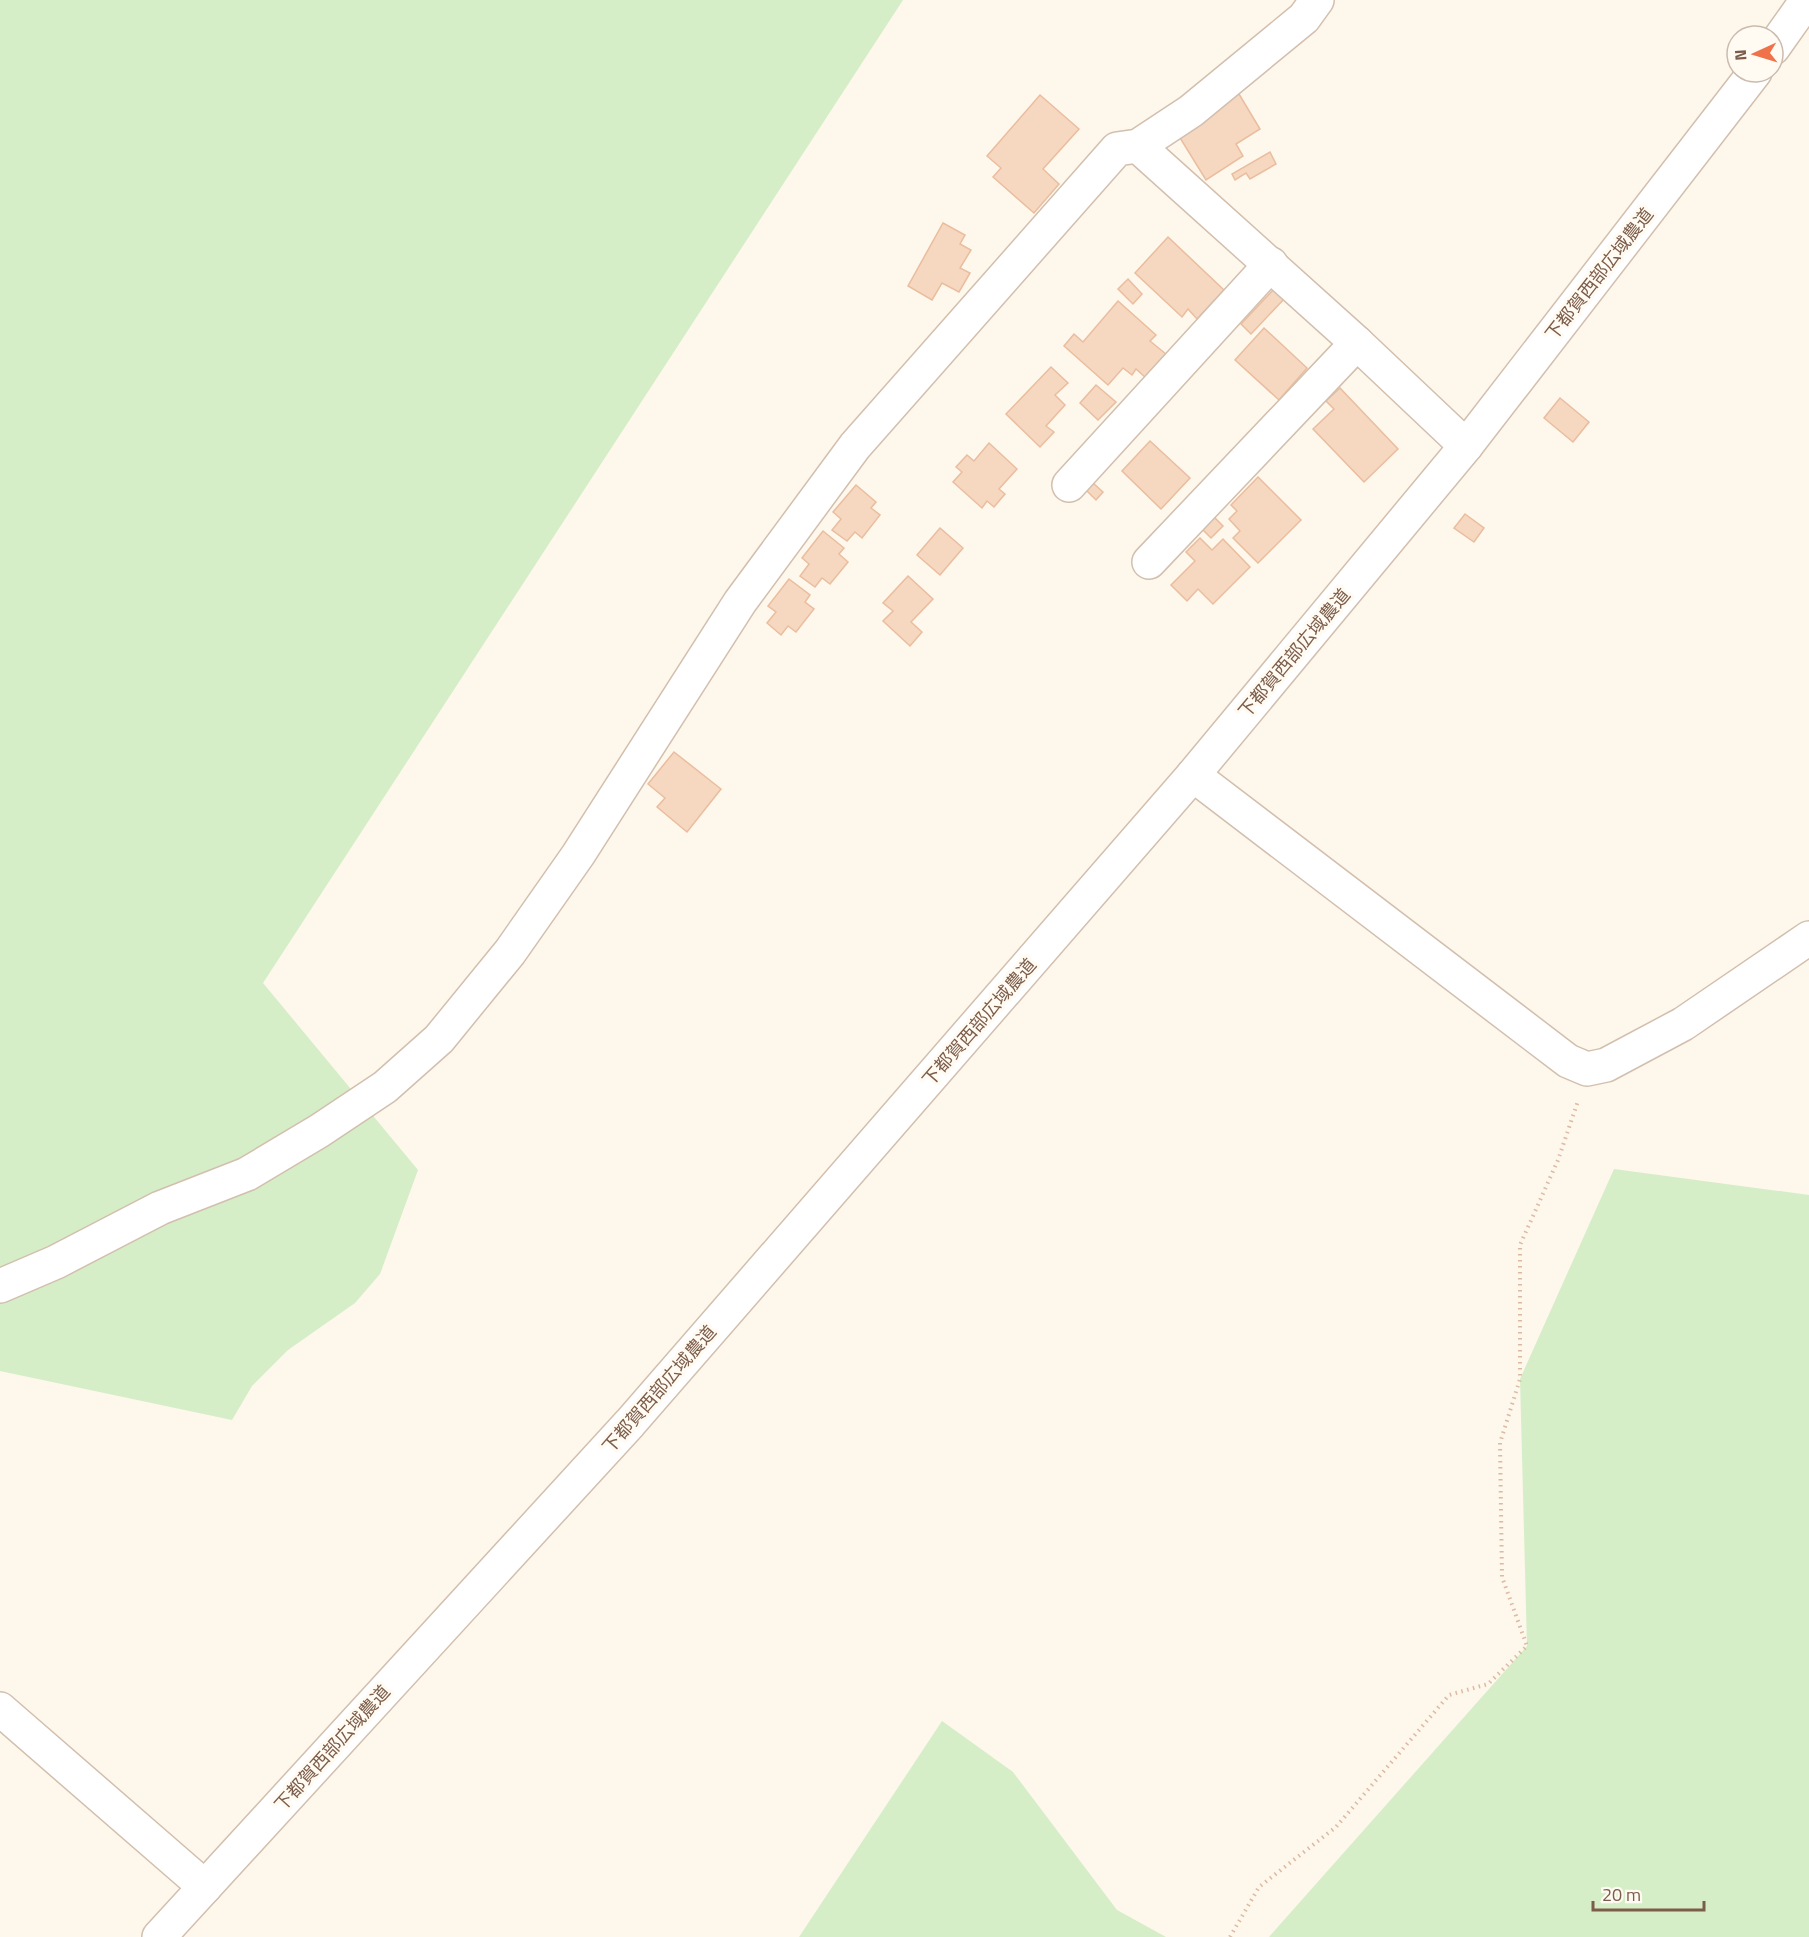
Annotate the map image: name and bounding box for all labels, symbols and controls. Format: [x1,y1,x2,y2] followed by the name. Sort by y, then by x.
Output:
[1725,24,1785,84] north arrow
[1728,49,1752,61] text: N
[1538,202,1660,346] street label: 下都賀西部広域農道
[1232,582,1356,724] street label: 下都賀西部広域農道
[916,952,1042,1092] street label: 下都賀西部広域農道
[596,1319,722,1459] street label: 下都賀西部広域農道
[268,1679,396,1817] street label: 下都賀西部広域農道
[1593,1874,1704,1912] scale bar
[1602,1881,1641,1908] text: 20 m

